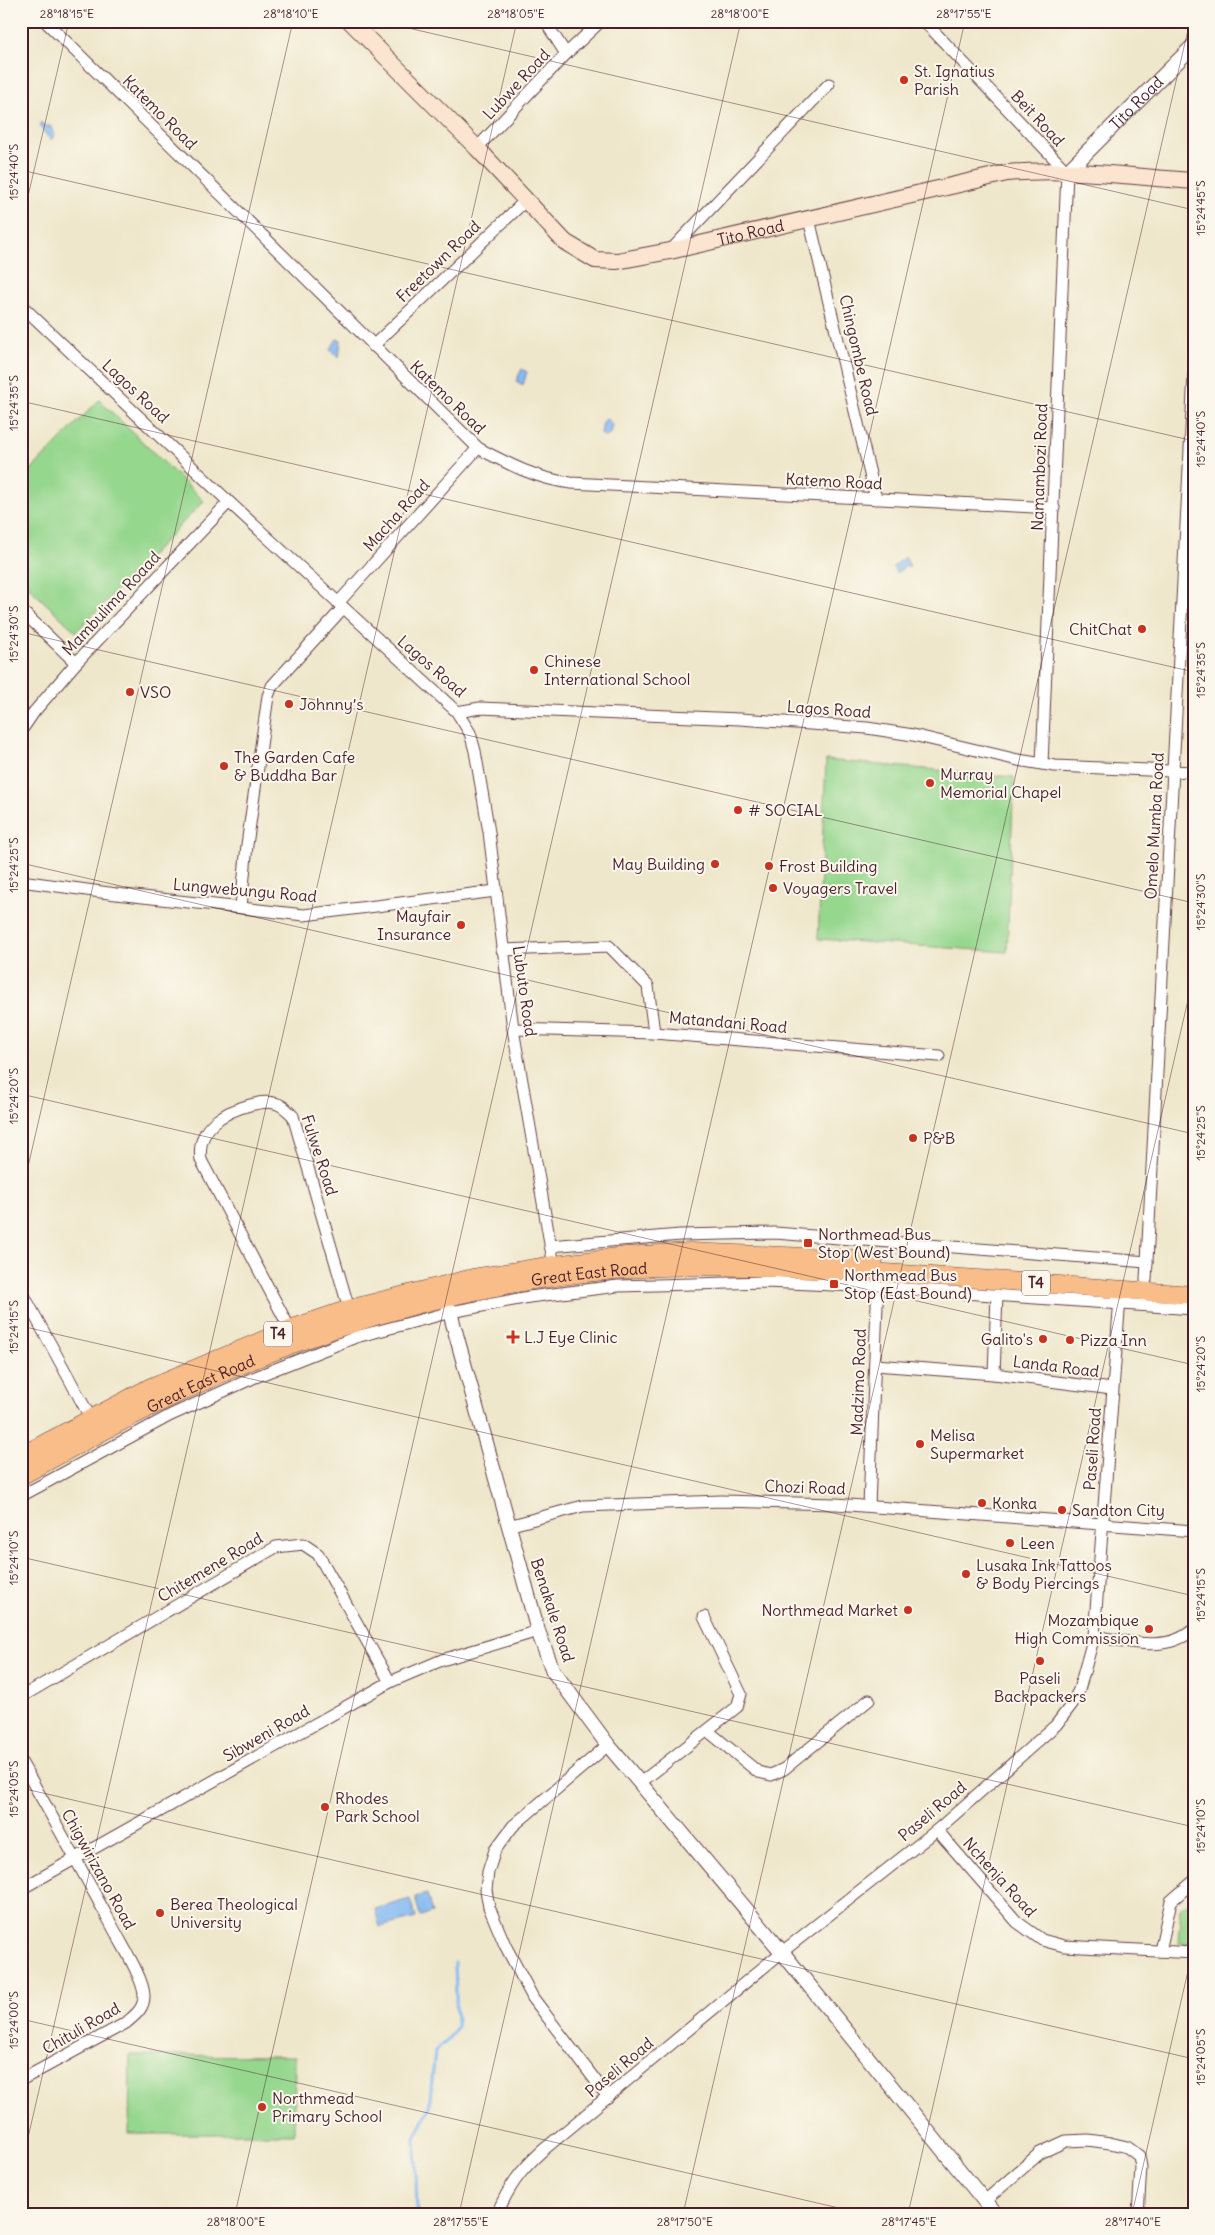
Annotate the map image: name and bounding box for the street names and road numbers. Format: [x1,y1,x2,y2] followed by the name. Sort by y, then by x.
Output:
[478,45,554,123] street label: Lubwe Road
[119,71,201,153] street label: Katemo Road
[1105,72,1167,134] street label: Tito Road
[1007,86,1069,150] street label: Beit Road
[715,215,786,250] street label: Tito Road
[392,216,484,306] street label: Freetown Road
[835,293,883,417] street label: Chingombe Road
[98,355,174,427] street label: Lagos Road
[406,356,490,438] street label: Katemo Road
[1027,403,1051,531] street label: Namambozi Road
[785,468,883,494] street label: Katemo Road
[359,475,433,555] street label: Macha Road
[58,547,164,659] street label: Mambulima Roaad
[394,631,470,701] street label: Lagos Road
[786,696,872,722] street label: Lagos Road
[1140,752,1168,900] street label: Omelo Mumba Road
[172,874,318,906] street label: Lungwebungu Road
[509,944,541,1038] street label: Lubuto Road
[668,1007,788,1037] street label: Matandani Road
[298,1112,342,1198] street label: Fulwe Road
[530,1258,648,1290] street label: Great East Road
[1022,1270,1050,1296] road number: T4
[264,1322,292,1346] road number: T4
[846,1328,870,1436] street label: Madzimo Road
[143,1350,258,1417] street label: Great East Road
[1012,1351,1100,1381] street label: Landa Road
[1079,1407,1105,1491] street label: Paseli Road
[764,1476,846,1498] street label: Chozi Road
[154,1528,266,1606] street label: Chitemene Road
[527,1555,579,1665] street label: Benakale Road
[219,1700,313,1766] street label: Sibweni Road
[894,1777,970,1845] street label: Paseli Road
[58,1805,140,1933] street label: Chigwirizano Road
[959,1833,1041,1921] street label: Nchenja Road
[39,1998,123,2058] street label: Chituli Road
[581,2033,657,2101] street label: Paseli Road

